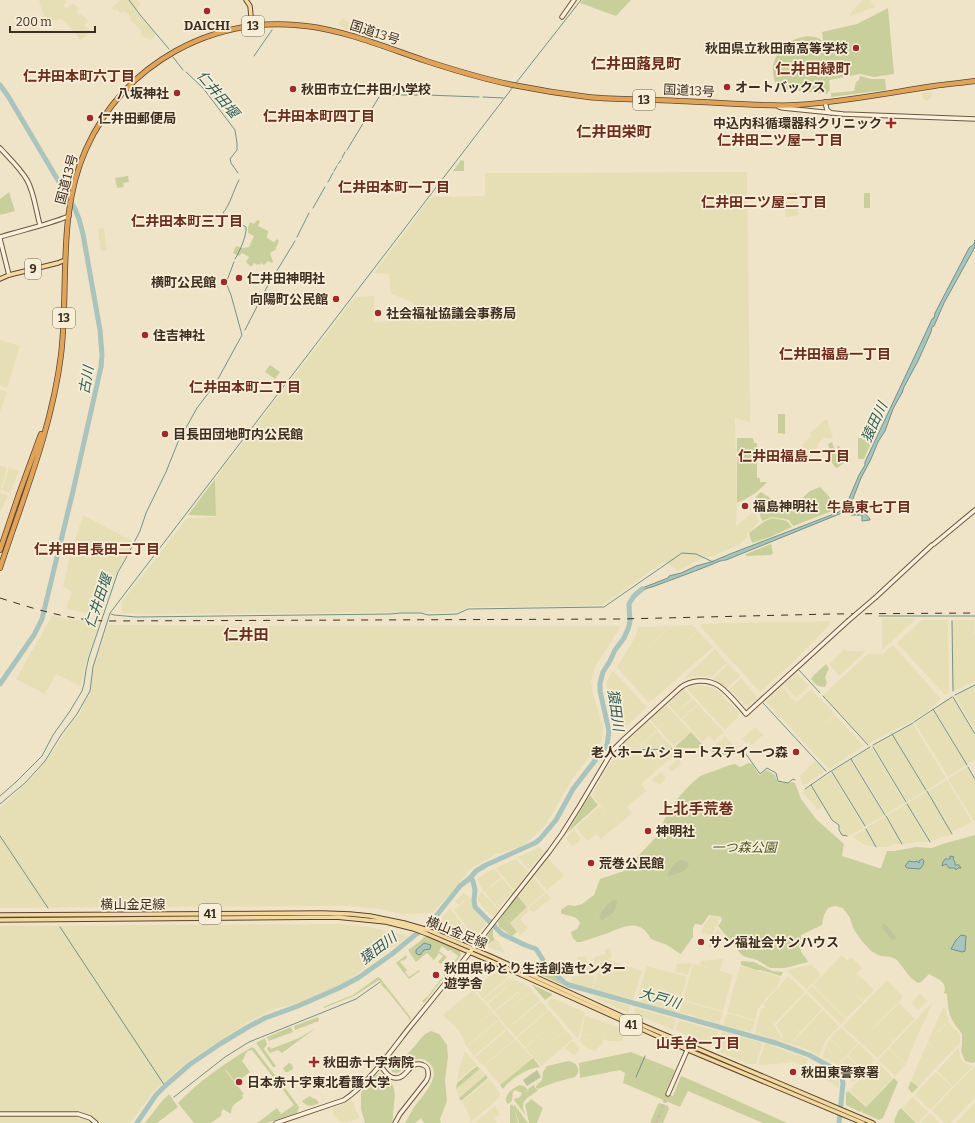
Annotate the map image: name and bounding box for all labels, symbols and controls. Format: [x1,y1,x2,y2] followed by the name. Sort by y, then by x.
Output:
[202,6,212,16] marker: DAICHI
[10,8,95,34] scale bar
[16,15,52,29] text: 200 m
[242,16,264,36] road number: 13
[348,17,402,48] street label: 国道13号
[184,18,230,33] place label: DAICHI
[705,41,848,56] place label: 秋田県立秋田南高等学校
[851,43,861,53] marker: 秋田県立秋田南高等学校
[591,55,681,73] district label: 仁井田蕗見町
[775,60,851,78] district label: 仁井田緑町
[193,67,244,124] water label: 仁井田堰
[23,68,135,85] district label: 仁井田本町六丁目
[735,80,826,95] place label: オートバックス
[301,82,431,97] place label: 秋田市立仁井田小学校
[663,82,715,99] street label: 国道13号
[722,82,732,92] marker: オートバックス
[288,84,298,94] marker: 秋田市立仁井田小学校
[117,86,169,101] place label: 八坂神社
[172,88,182,98] marker: 八坂神社
[633,90,655,110] road number: 13
[263,108,375,125] district label: 仁井田本町四丁目
[98,111,176,126] place label: 仁井田郵便局
[85,113,95,123] marker: 仁井田郵便局
[713,116,882,131] place label: 中込内科循環器科クリニック
[885,117,897,129] marker: 中込内科循環器科クリニック
[576,123,652,141] district label: 仁井田栄町
[717,132,843,149] district label: 仁井田二ツ屋一丁目
[53,152,80,206] street label: 国道13号
[338,179,450,196] district label: 仁井田本町一丁目
[701,194,827,211] district label: 仁井田二ツ屋二丁目
[131,213,243,230] district label: 仁井田本町三丁目
[25,259,41,279] road number: 9
[247,271,325,286] place label: 仁井田神明社
[234,273,244,283] marker: 仁井田神明社
[151,275,216,290] place label: 横町公民館
[219,277,229,287] marker: 横町公民館
[250,292,328,307] place label: 向陽町公民館
[331,294,341,304] marker: 向陽町公民館
[386,306,516,321] place label: 社会福祉協議会事務局
[53,308,75,328] road number: 13
[373,308,383,318] marker: 社会福祉協議会事務局
[153,328,205,343] place label: 住吉神社
[140,330,150,340] marker: 住吉神社
[779,346,891,363] district label: 仁井田福島一丁目
[76,363,98,395] water label: 古川
[189,379,301,396] district label: 仁井田本町二丁目
[858,398,892,445] water label: 猿田川
[173,427,303,442] place label: 目長田団地町内公民館
[160,429,170,439] marker: 目長田団地町内公民館
[738,448,850,465] district label: 仁井田福島二丁目
[753,499,818,514] place label: 福島神明社
[827,499,911,516] district label: 牛島東七丁目
[740,501,750,511] marker: 福島神明社
[34,541,160,558] district label: 仁井田目長田二丁目
[81,569,117,630] water label: 仁井田堰
[223,626,269,644] district label: 仁井田
[604,688,627,734] water label: 猿田川
[591,745,788,760] place label: 老人ホーム ショートステイ一つ森
[791,747,801,757] marker: 老人ホーム ショートステイ一つ森
[658,800,734,818] district label: 上北手荒巻
[656,824,695,839] place label: 神明社
[643,826,653,836] marker: 神明社
[711,840,778,855] park label: 一つ森公園
[599,856,664,871] place label: 荒巻公民館
[586,858,596,868] marker: 荒巻公民館
[100,897,166,912] street label: 横山金足線
[199,904,221,924] road number: 41
[424,913,490,952] street label: 横山金足線
[356,928,402,968] water label: 猿田川
[709,935,839,950] place label: サン福祉会サンハウス
[696,937,706,947] marker: サン福祉会サンハウス
[444,961,626,991] place label: 秋田県ゆとり生活創造センター 遊学舎
[431,970,441,980] marker: 秋田県ゆとり生活創造センター 遊学舎
[637,985,684,1013] water label: 大戸川
[620,1015,642,1035] road number: 41
[656,1035,740,1052] district label: 山手台一丁目
[323,1055,414,1070] place label: 秋田赤十字病院
[308,1056,320,1068] marker: 秋田赤十字病院
[801,1065,879,1080] place label: 秋田東警察署
[788,1067,798,1077] marker: 秋田東警察署
[247,1075,390,1090] place label: 日本赤十字東北看護大学
[234,1077,244,1087] marker: 日本赤十字東北看護大学

